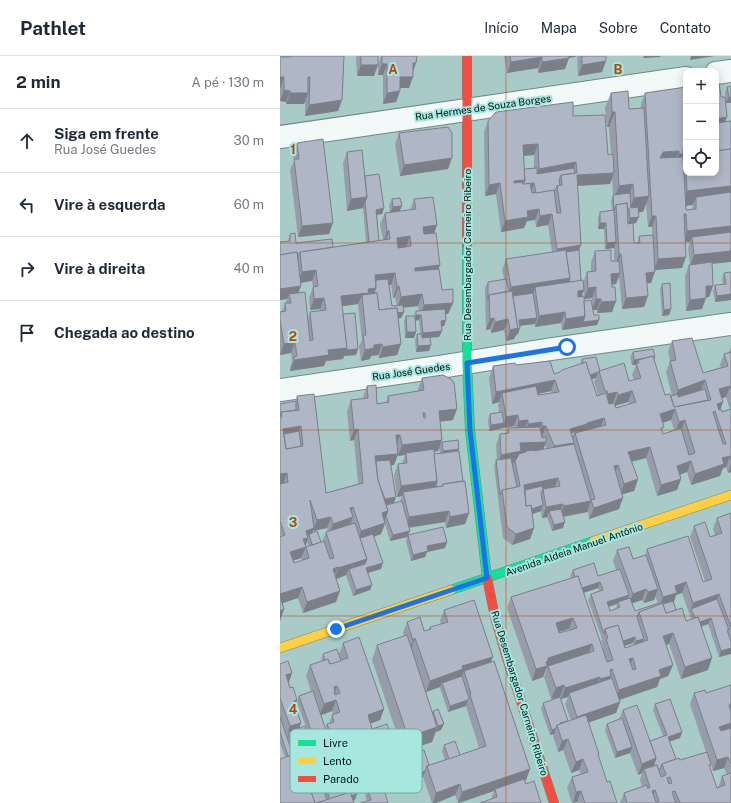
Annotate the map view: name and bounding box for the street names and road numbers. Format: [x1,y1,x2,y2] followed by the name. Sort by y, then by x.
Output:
[414,92,552,122] street label: Rua Hermes de Souza Borges
[461,169,473,341] street label: Rua Desembargador Carneiro Ribeiro
[371,360,451,382] street label: Rua José Guedes
[504,520,644,578] street label: Avenida Aldeia Manuel Antônio
[489,609,551,777] street label: Rua Desembargador Carneiro Ribeiro

